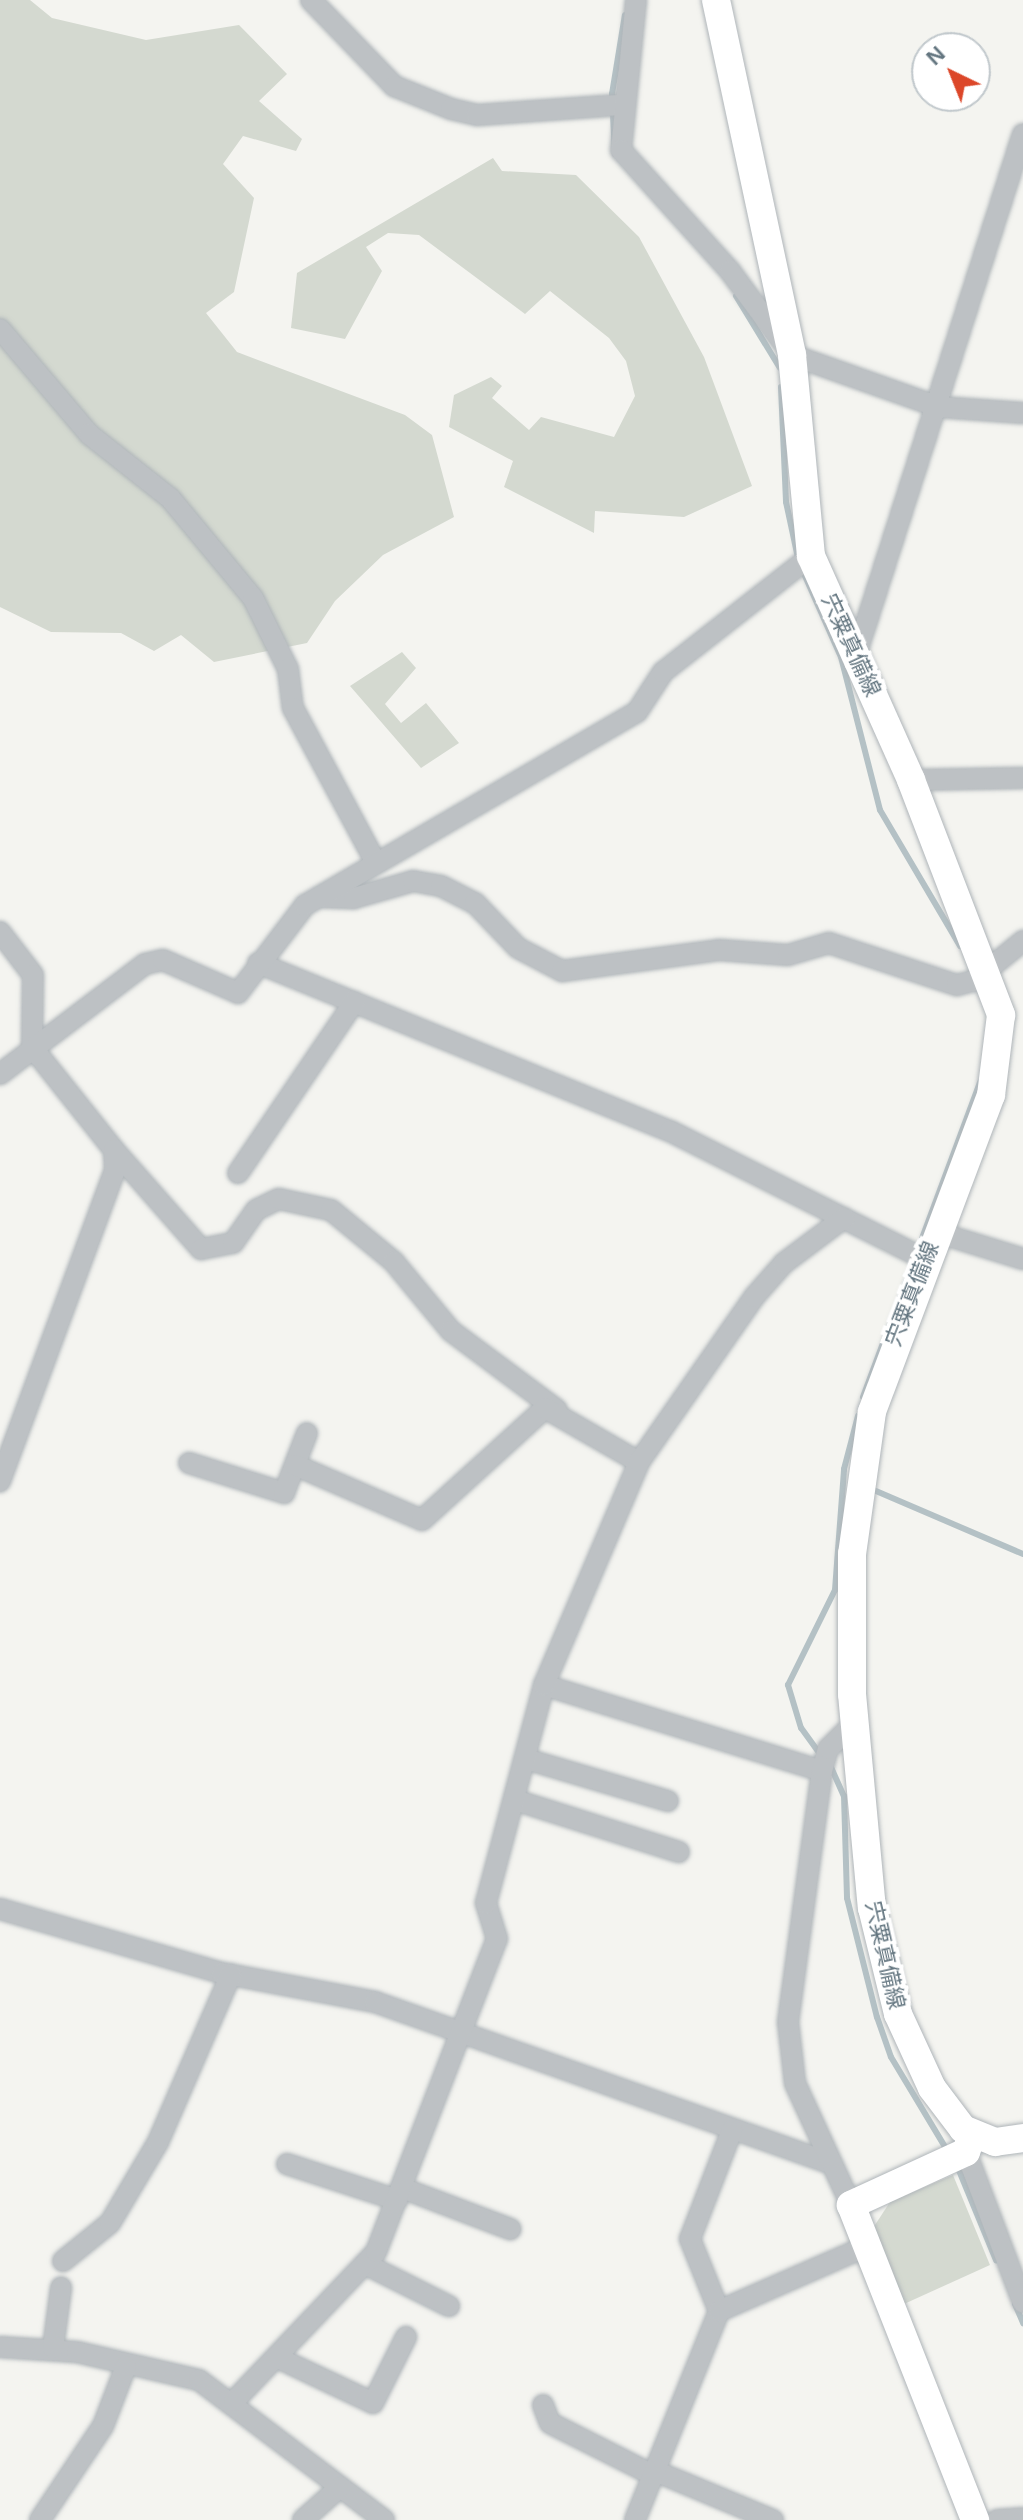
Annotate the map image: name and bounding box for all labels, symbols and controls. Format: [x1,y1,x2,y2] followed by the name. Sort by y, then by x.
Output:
[911,32,991,112] north arrow
[921,41,950,70] text: N
[816,590,886,700] street label: 宍粟真備線
[880,1238,944,1350] street label: 宍粟真備線
[860,1898,910,2012] street label: 宍粟真備線

